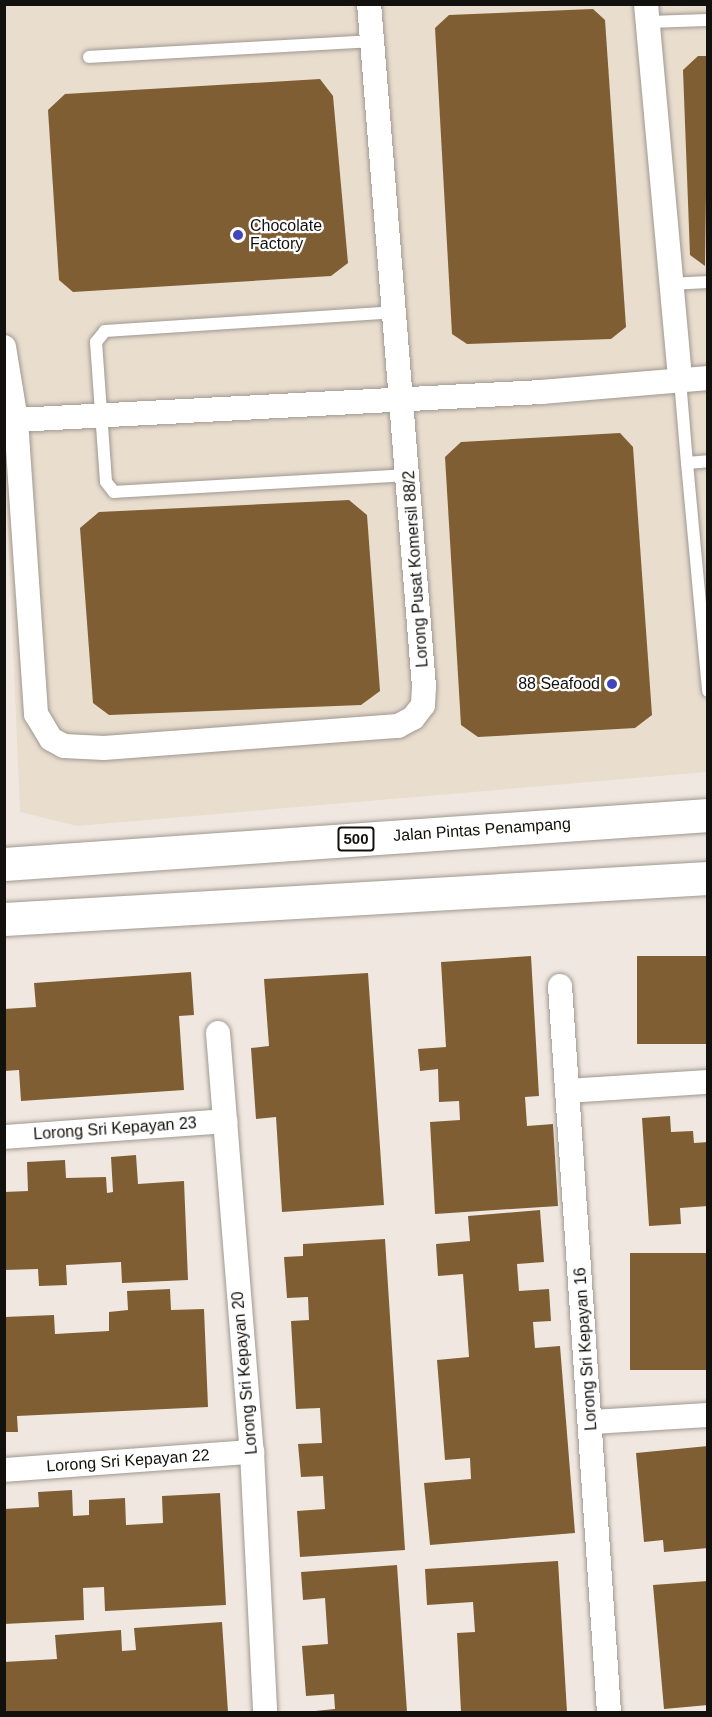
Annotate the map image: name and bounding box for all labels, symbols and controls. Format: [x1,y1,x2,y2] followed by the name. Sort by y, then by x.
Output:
[250,216,322,254] place label: Chocolate Factory
[231,228,245,242] marker: Chocolate Factory
[400,470,432,668] street label: Lorong Pusat Komersil 88/2
[518,674,600,694] place label: 88 Seafood
[605,677,619,691] marker: 88 Seafood
[393,814,571,846] street label: Jalan Pintas Penampang
[336,827,376,851] road number: 500
[33,1114,197,1144] street label: Lorong Sri Kepayan 23
[571,1267,601,1431] street label: Lorong Sri Kepayan 16
[228,1291,262,1455] street label: Lorong Sri Kepayan 20
[46,1446,210,1476] street label: Lorong Sri Kepayan 22

